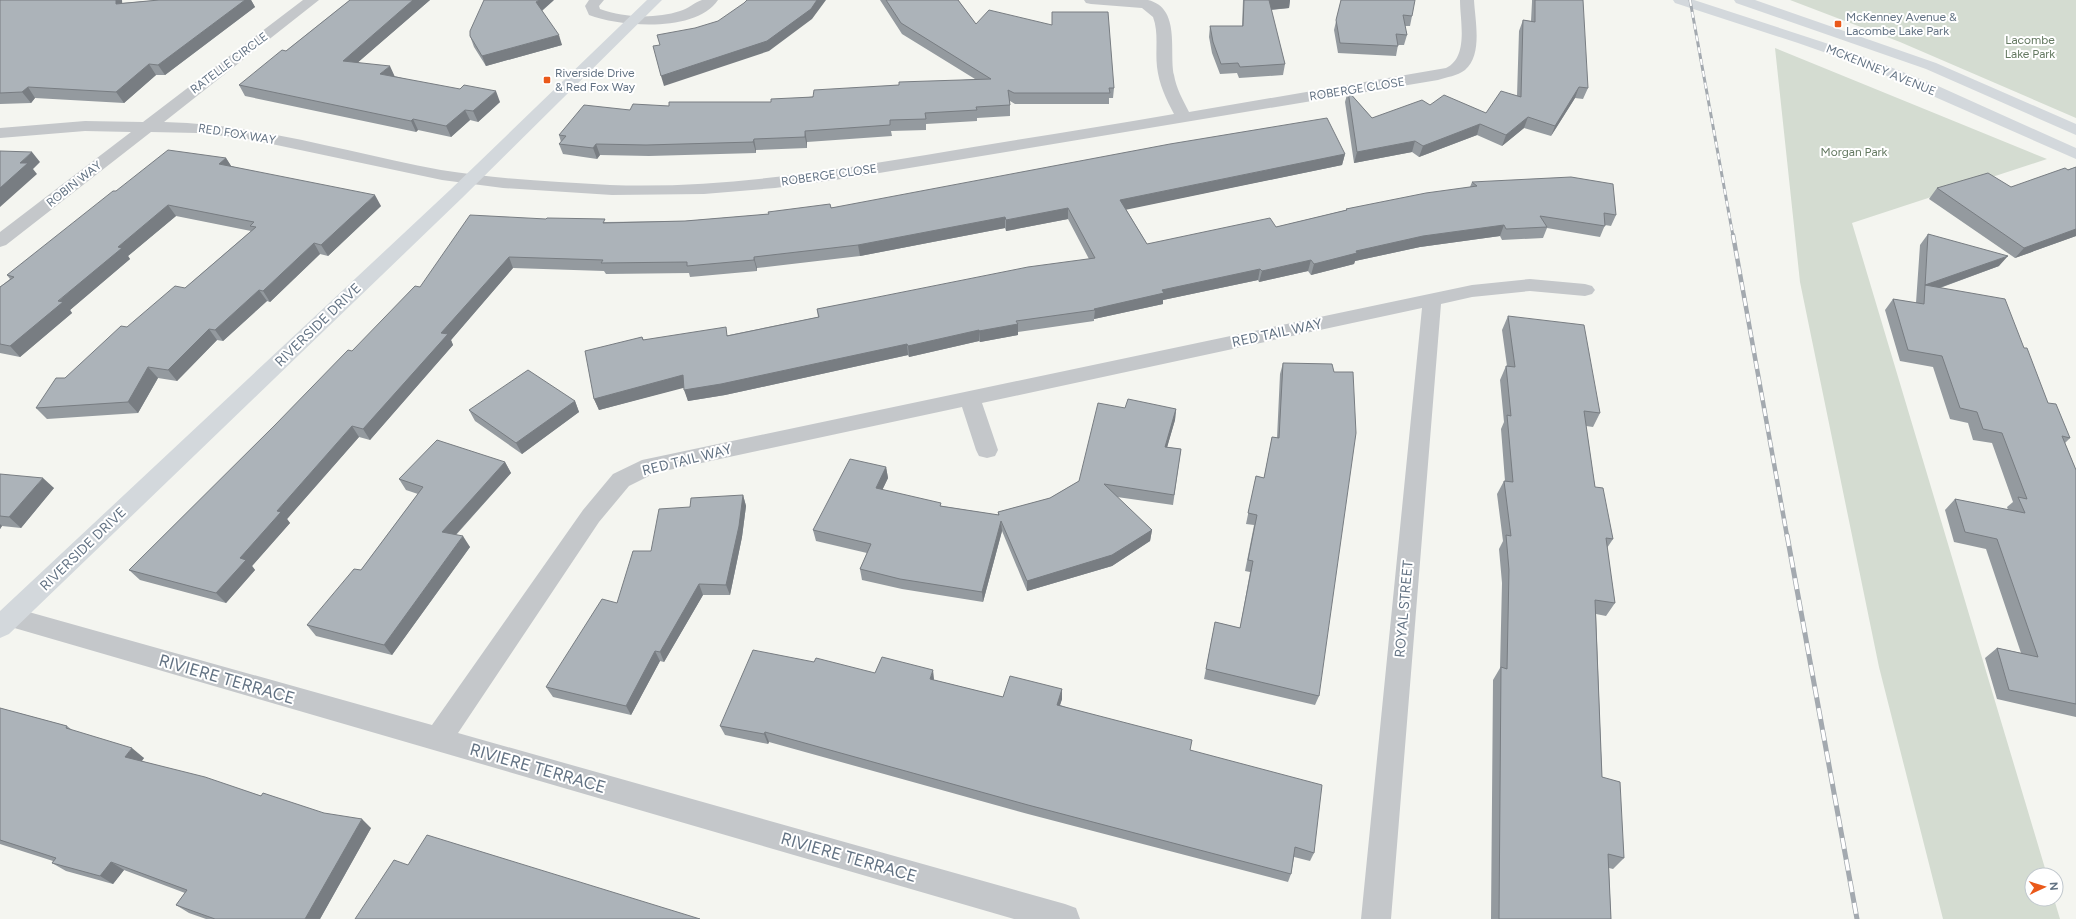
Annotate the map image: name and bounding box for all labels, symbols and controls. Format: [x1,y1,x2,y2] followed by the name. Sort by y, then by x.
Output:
[1846,10,1957,38] place label: McKenney Avenue & Lacombe Lake Park
[1833,19,1843,29] marker: McKenney Avenue & Lacombe Lake Park
[188,29,270,97] street label: RATELLE CIRCLE
[2005,33,2055,61] park label: Lacombe Lake Park
[1824,42,1938,98] street label: MCKENNEY AVENUE
[555,66,636,94] place label: Riverside Drive & Red Fox Way
[542,75,552,85] marker: Riverside Drive & Red Fox Way
[1308,75,1406,103] street label: ROBERGE CLOSE
[197,121,278,147] street label: RED FOX WAY
[1821,145,1888,159] park label: Morgan Park
[44,158,105,210] street label: ROBIN WAY
[780,161,878,189] street label: ROBERGE CLOSE
[271,280,365,370] street label: RIVERSIDE DRIVE
[1230,315,1324,351] street label: RED TAIL WAY
[640,441,734,479] street label: RED TAIL WAY
[36,504,130,594] street label: RIVERSIDE DRIVE
[1391,559,1417,658] street label: ROYAL STREET
[157,650,297,708] street label: RIVIERE TERRACE
[468,739,608,797] street label: RIVIERE TERRACE
[779,828,919,886] street label: RIVIERE TERRACE
[2024,867,2064,907] north arrow
[2047,882,2060,891] text: N

